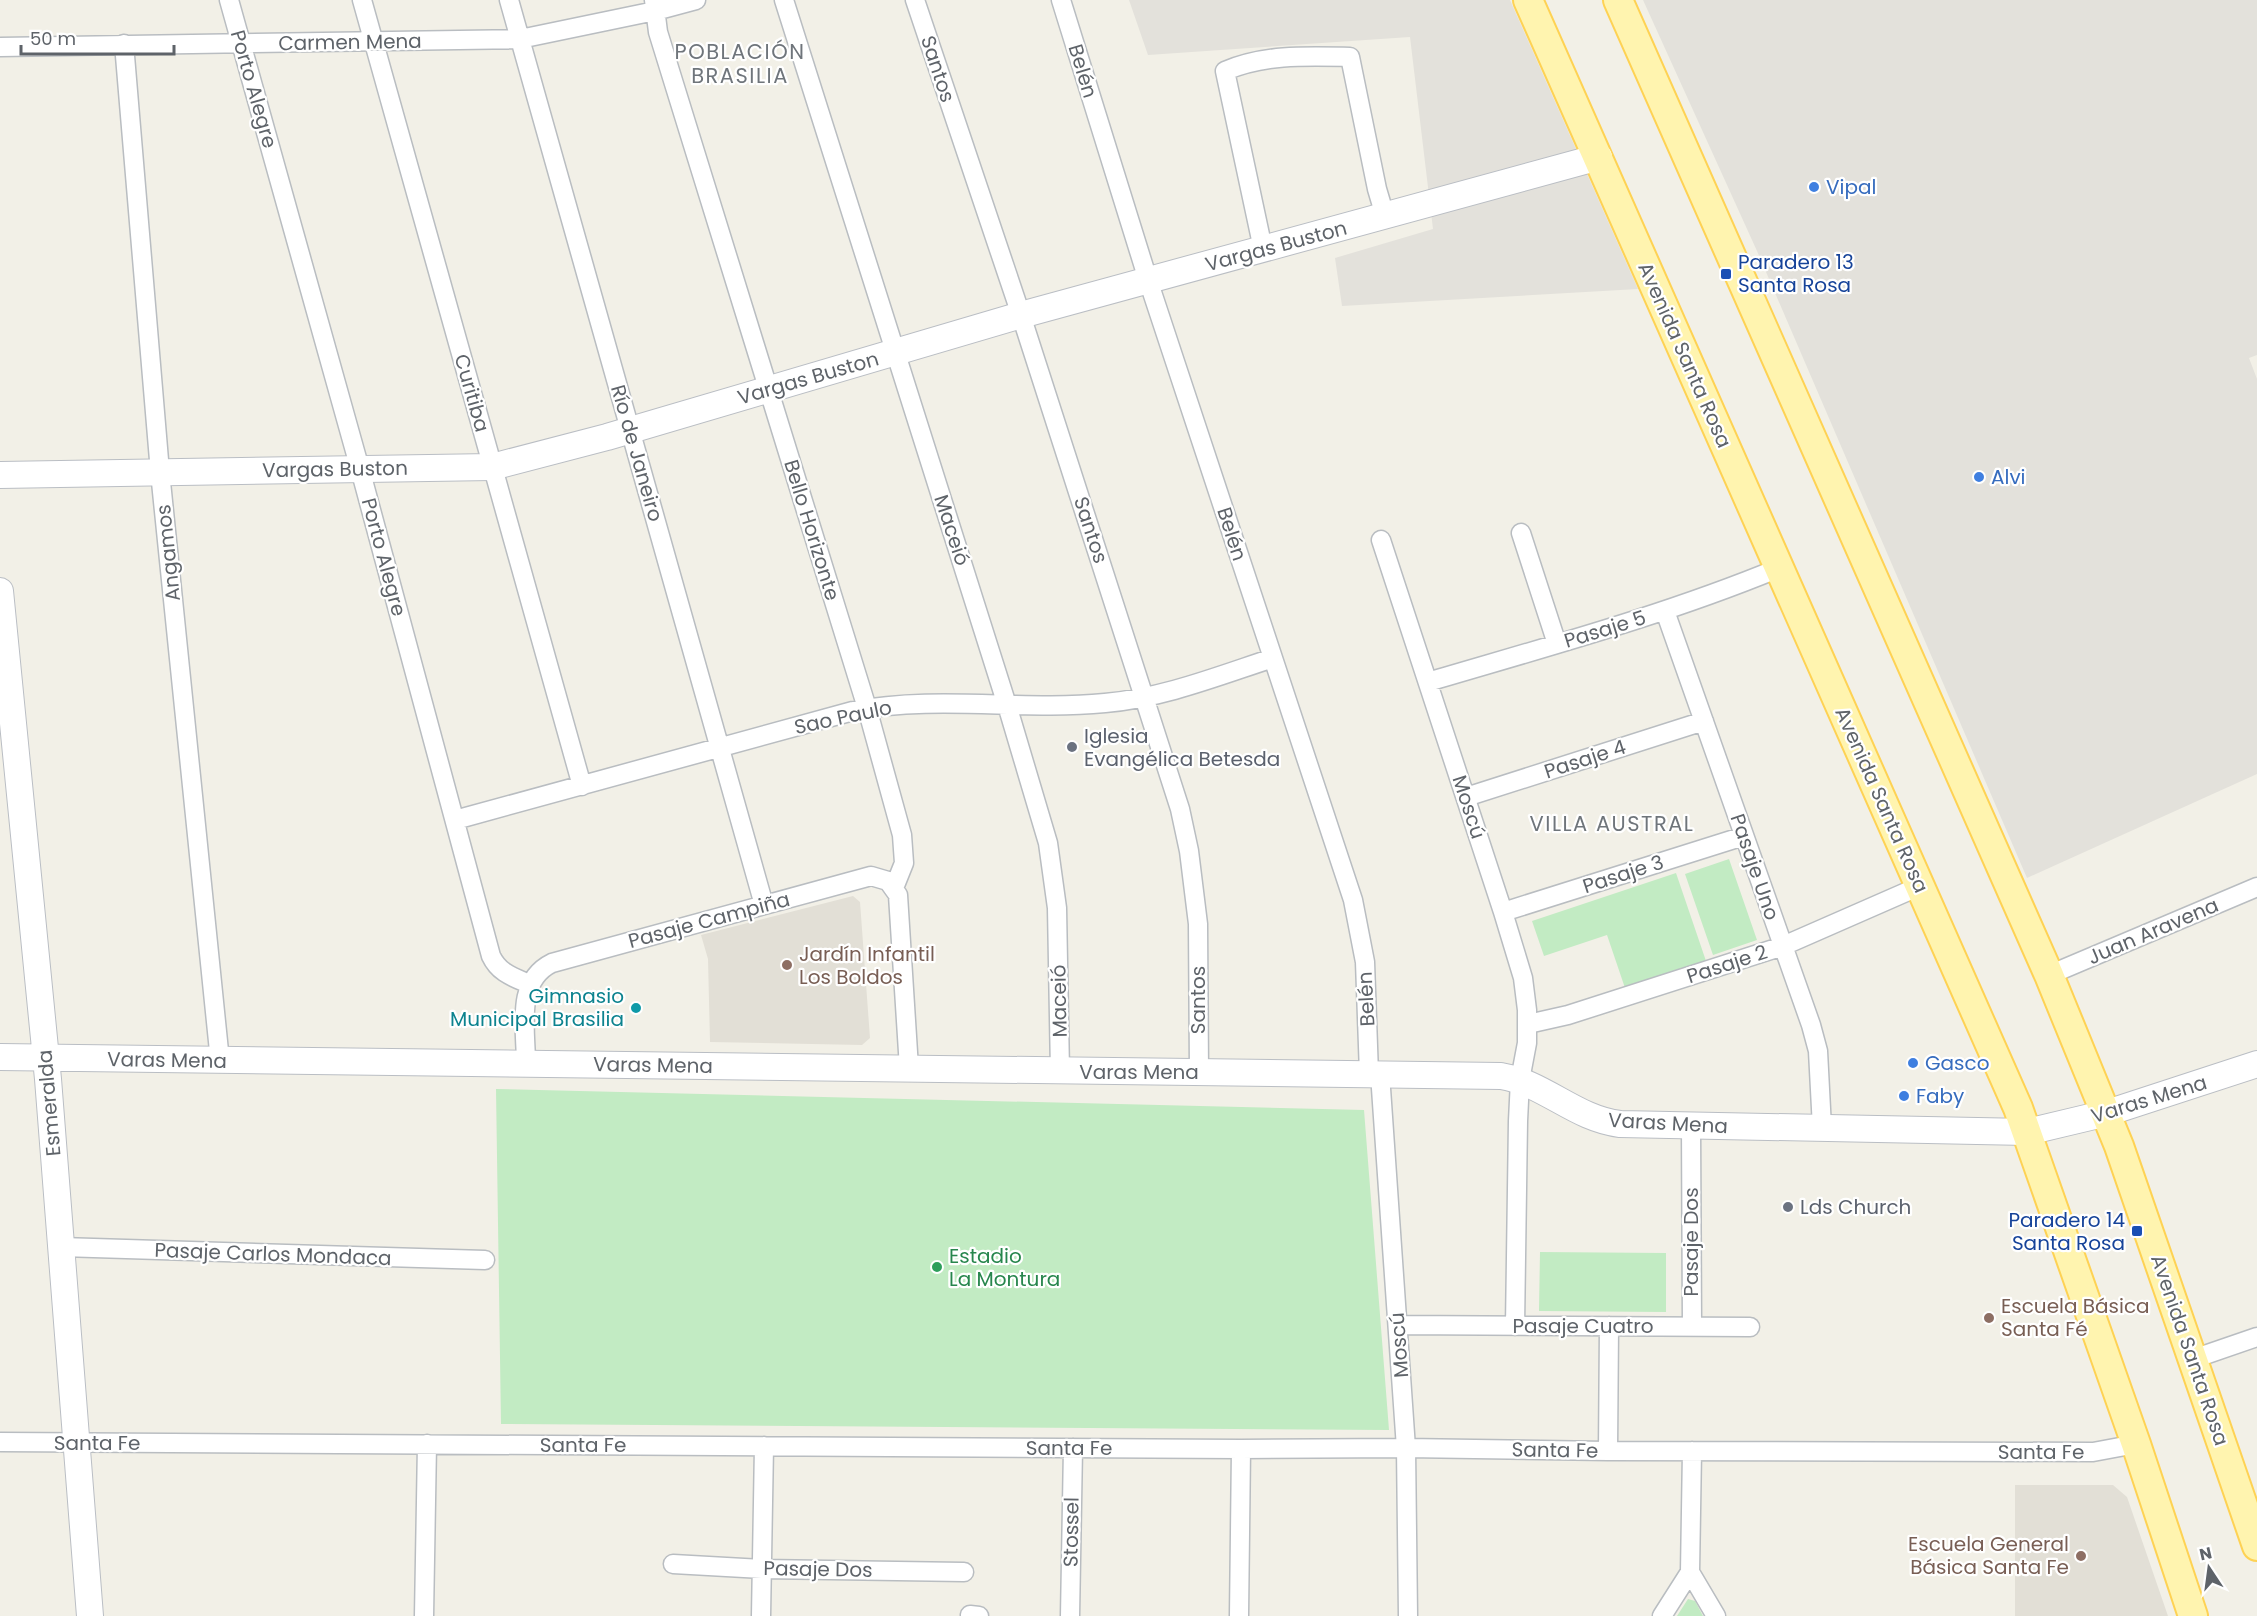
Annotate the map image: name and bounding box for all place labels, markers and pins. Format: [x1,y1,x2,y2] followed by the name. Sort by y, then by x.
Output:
[1826,173,1876,201] place label: Vipal
[1807,180,1821,194] marker: Vipal
[1738,248,1854,299] place label: Paradero 13 Santa Rosa
[1719,267,1733,281] marker: Paradero 13 Santa Rosa
[1991,463,2026,491] place label: Alvi
[1972,470,1986,484] marker: Alvi
[1084,722,1280,773] place label: Iglesia Evangélica Betesda
[1065,740,1079,754] marker: Iglesia Evangélica Betesda
[799,940,935,991] place label: Jardín Infantil Los Boldos
[780,958,794,972] marker: Jardín Infantil Los Boldos
[450,982,624,1033] place label: Gimnasio Municipal Brasilia
[629,1001,643,1015] marker: Gimnasio Municipal Brasilia
[1925,1049,1989,1077] place label: Gasco
[1906,1056,1920,1070] marker: Gasco
[1916,1082,1964,1110] place label: Faby
[1897,1089,1911,1103] marker: Faby
[1800,1193,1911,1221] place label: Lds Church
[1781,1200,1795,1214] marker: Lds Church
[2008,1206,2125,1257] place label: Paradero 14 Santa Rosa
[2130,1224,2144,1238] marker: Paradero 14 Santa Rosa
[949,1242,1060,1293] place label: Estadio La Montura
[930,1260,944,1274] marker: Estadio La Montura
[2001,1292,2150,1343] place label: Escuela Básica Santa Fé
[1982,1311,1996,1325] marker: Escuela Básica Santa Fé
[1908,1530,2069,1581] place label: Escuela General Básica Santa Fe
[2074,1549,2088,1563] marker: Escuela General Básica Santa Fe

